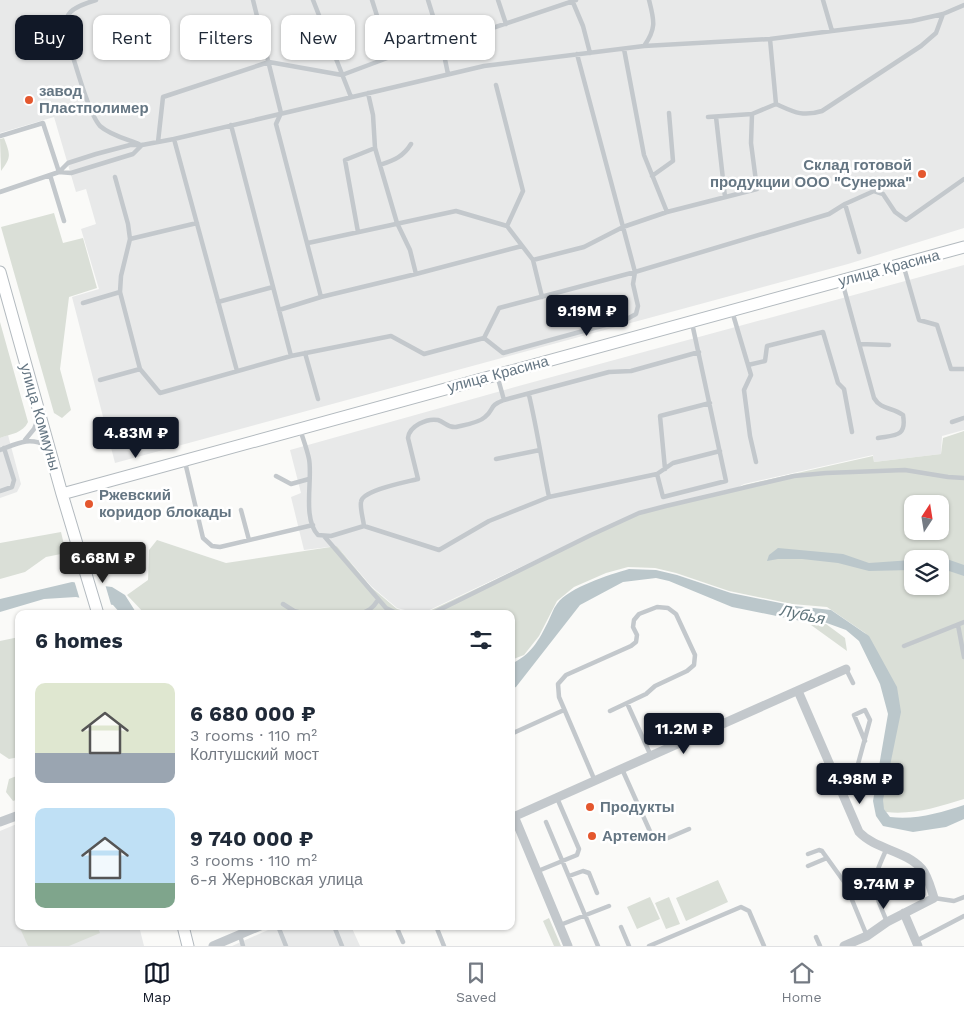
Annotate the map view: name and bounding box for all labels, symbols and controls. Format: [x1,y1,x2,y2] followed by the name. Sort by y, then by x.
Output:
[15,15,83,60] chip: Buy
[93,15,170,60] chip: Rent
[180,15,271,60] chip: Filters
[281,15,355,60] chip: New
[365,15,495,60] chip: Apartment
[39,82,149,117] place label: завод Пластполимер
[23,94,35,106] marker: завод Пластполимер
[710,156,912,191] place label: Склад готовой продукции ООО "Сунержа"
[916,168,928,180] marker: Склад готовой продукции ООО "Сунержа"
[836,246,942,290] street label: улица Красина
[541,294,633,337] pin: 9.19M ₽
[557,301,617,320] text: 9.19M ₽
[445,352,551,396] street label: улица Красина
[16,361,64,473] street label: улица Коммуны
[90,416,182,459] pin: 4.83M ₽
[104,423,168,442] text: 4.83M ₽
[99,486,232,521] place label: Ржевский коридор блокады
[904,495,949,540] north arrow
[904,495,949,595] map controls
[83,498,95,510] marker: Ржевский коридор блокады
[57,542,149,584] pin: 6.68M ₽
[71,548,135,567] text: 6.68M ₽
[904,550,949,595] button: layers
[778,600,827,629] water label: Лубья
[467,626,495,654] icon: filters
[35,628,123,653] text: 6 homes
[190,701,316,726] text: 6 680 000 ₽
[75,703,135,763] icon: home
[638,712,730,755] pin: 11.2M ₽
[655,719,713,738] text: 11.2M ₽
[190,726,317,745] text: 3 rooms · 110 m²
[190,745,319,764] text: Колтушский мост
[814,762,906,805] pin: 4.98M ₽
[828,769,892,788] text: 4.98M ₽
[600,798,675,816] place label: Продукты
[584,801,596,813] marker: Продукты
[190,826,313,851] text: 9 740 000 ₽
[602,827,666,845] place label: Артемон
[75,828,135,888] icon: home
[586,830,598,842] marker: Артемон
[190,851,317,870] text: 3 rooms · 110 m²
[838,868,930,910] pin: 9.74M ₽
[190,870,363,889] text: 6-я Жерновская улица
[853,874,915,893] text: 9.74M ₽
[142,959,171,1005] tab: Map
[456,959,497,1005] tab: Saved
[782,959,822,1005] tab: Home

